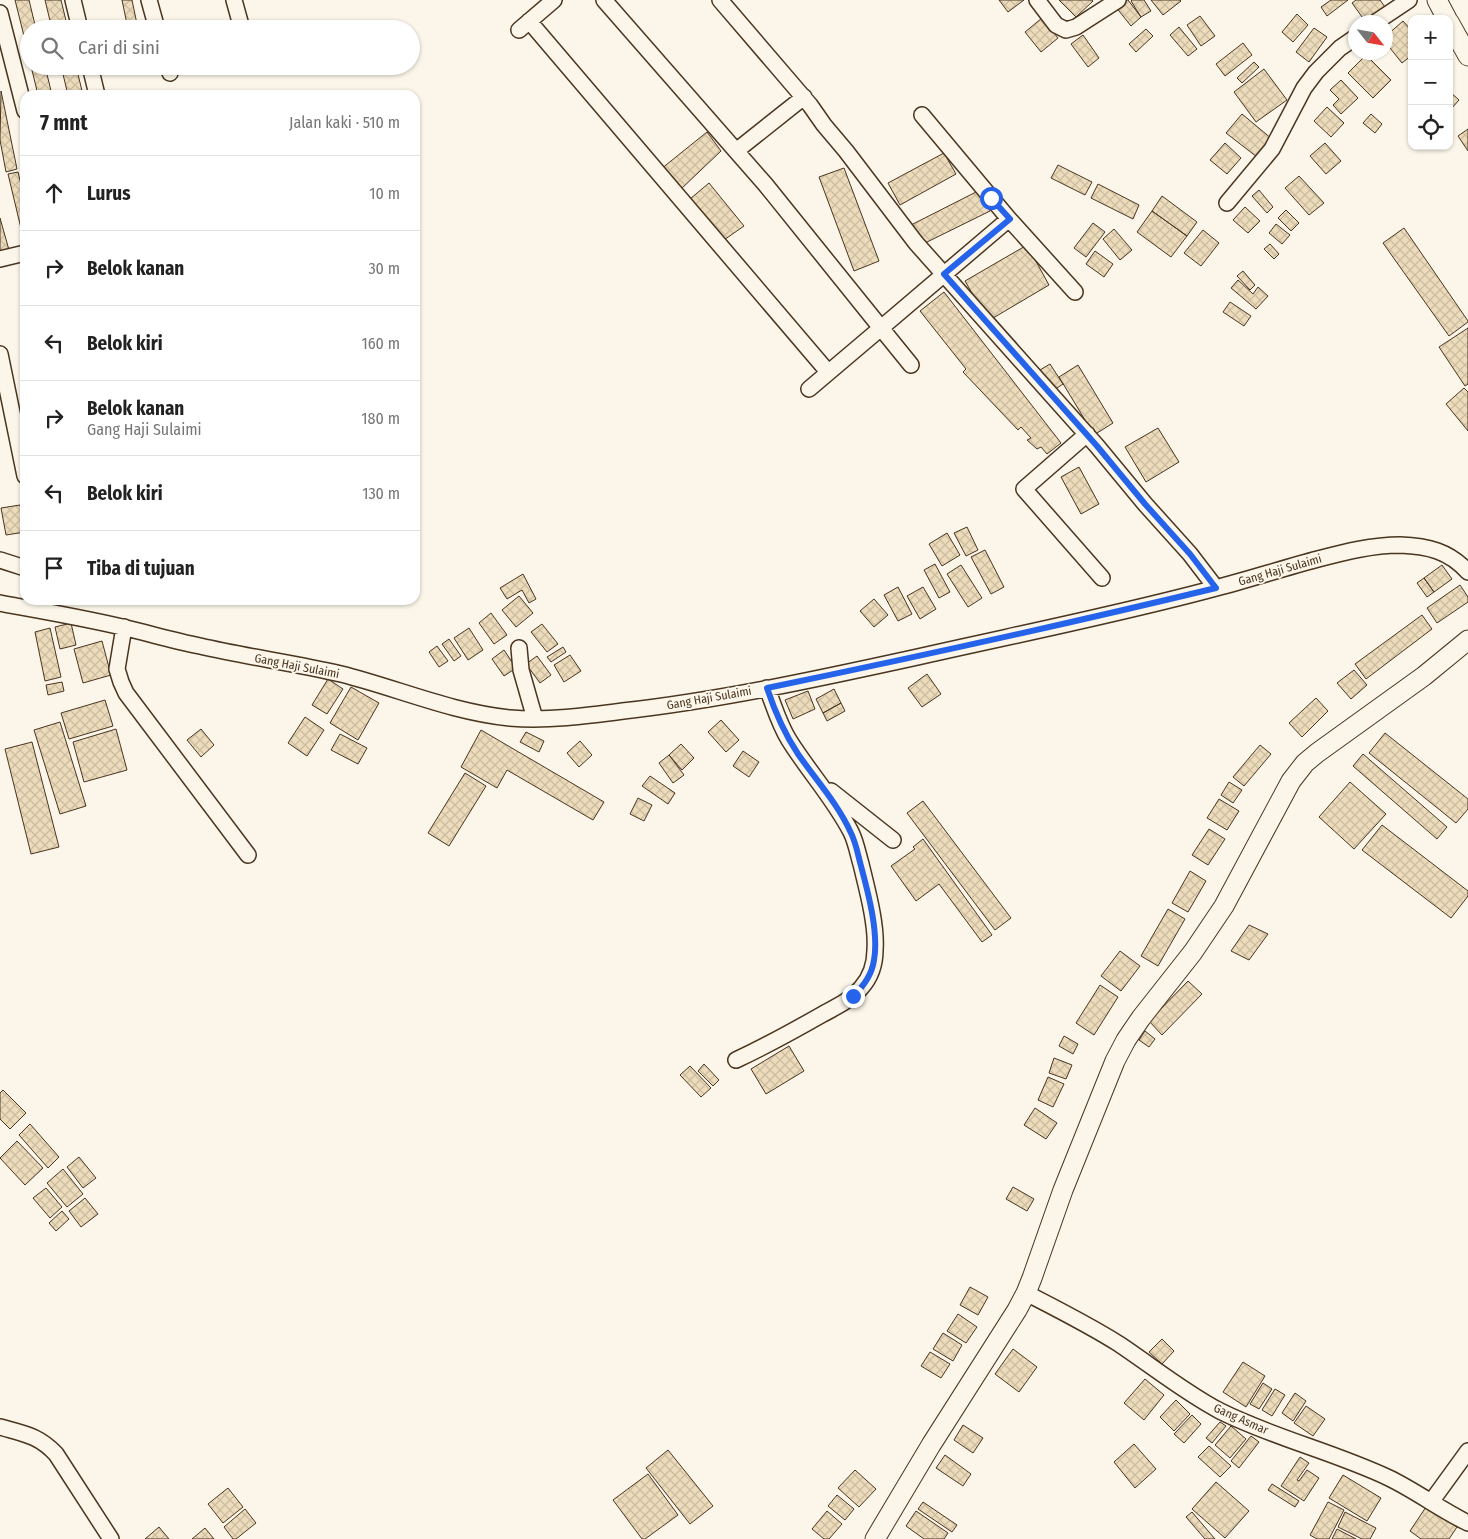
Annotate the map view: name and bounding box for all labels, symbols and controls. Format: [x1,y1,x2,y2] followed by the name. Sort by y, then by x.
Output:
[1348,15,1393,60] north arrow
[1408,15,1453,150] map controls
[1408,15,1453,60] button: +
[20,20,420,75] search box
[38,34,66,62] icon: search
[78,36,160,59] text: Cari di sini
[1408,60,1453,105] button: −
[1408,105,1453,150] button: locate
[40,110,88,136] text: 7 mnt
[289,113,400,132] text: Jalan kaki · 510 m
[40,179,68,207] icon: ahead
[87,182,131,205] text: Lurus
[369,184,400,203] text: 10 m
[980,187,1003,210] route start
[40,254,68,282] icon: right
[87,257,184,280] text: Belok kanan
[368,259,400,278] text: 30 m
[40,329,68,357] icon: left
[87,332,163,355] text: Belok kiri
[361,334,400,353] text: 160 m
[87,397,184,420] text: Belok kanan
[40,404,68,432] icon: right
[361,409,400,428] text: 180 m
[87,420,202,439] text: Gang Haji Sulaimi
[40,479,68,507] icon: left
[87,482,163,505] text: Belok kiri
[362,484,400,503] text: 130 m
[1237,551,1323,589] street label: Gang Haji Sulaimi
[40,554,68,582] icon: arrive
[87,557,195,580] text: Tiba di tujuan
[253,651,341,681] street label: Gang Haji Sulaimi
[665,684,753,712] street label: Gang Haji Sulaimi
[842,985,865,1008] route end
[1212,1401,1271,1438] street label: Gang Asmar

